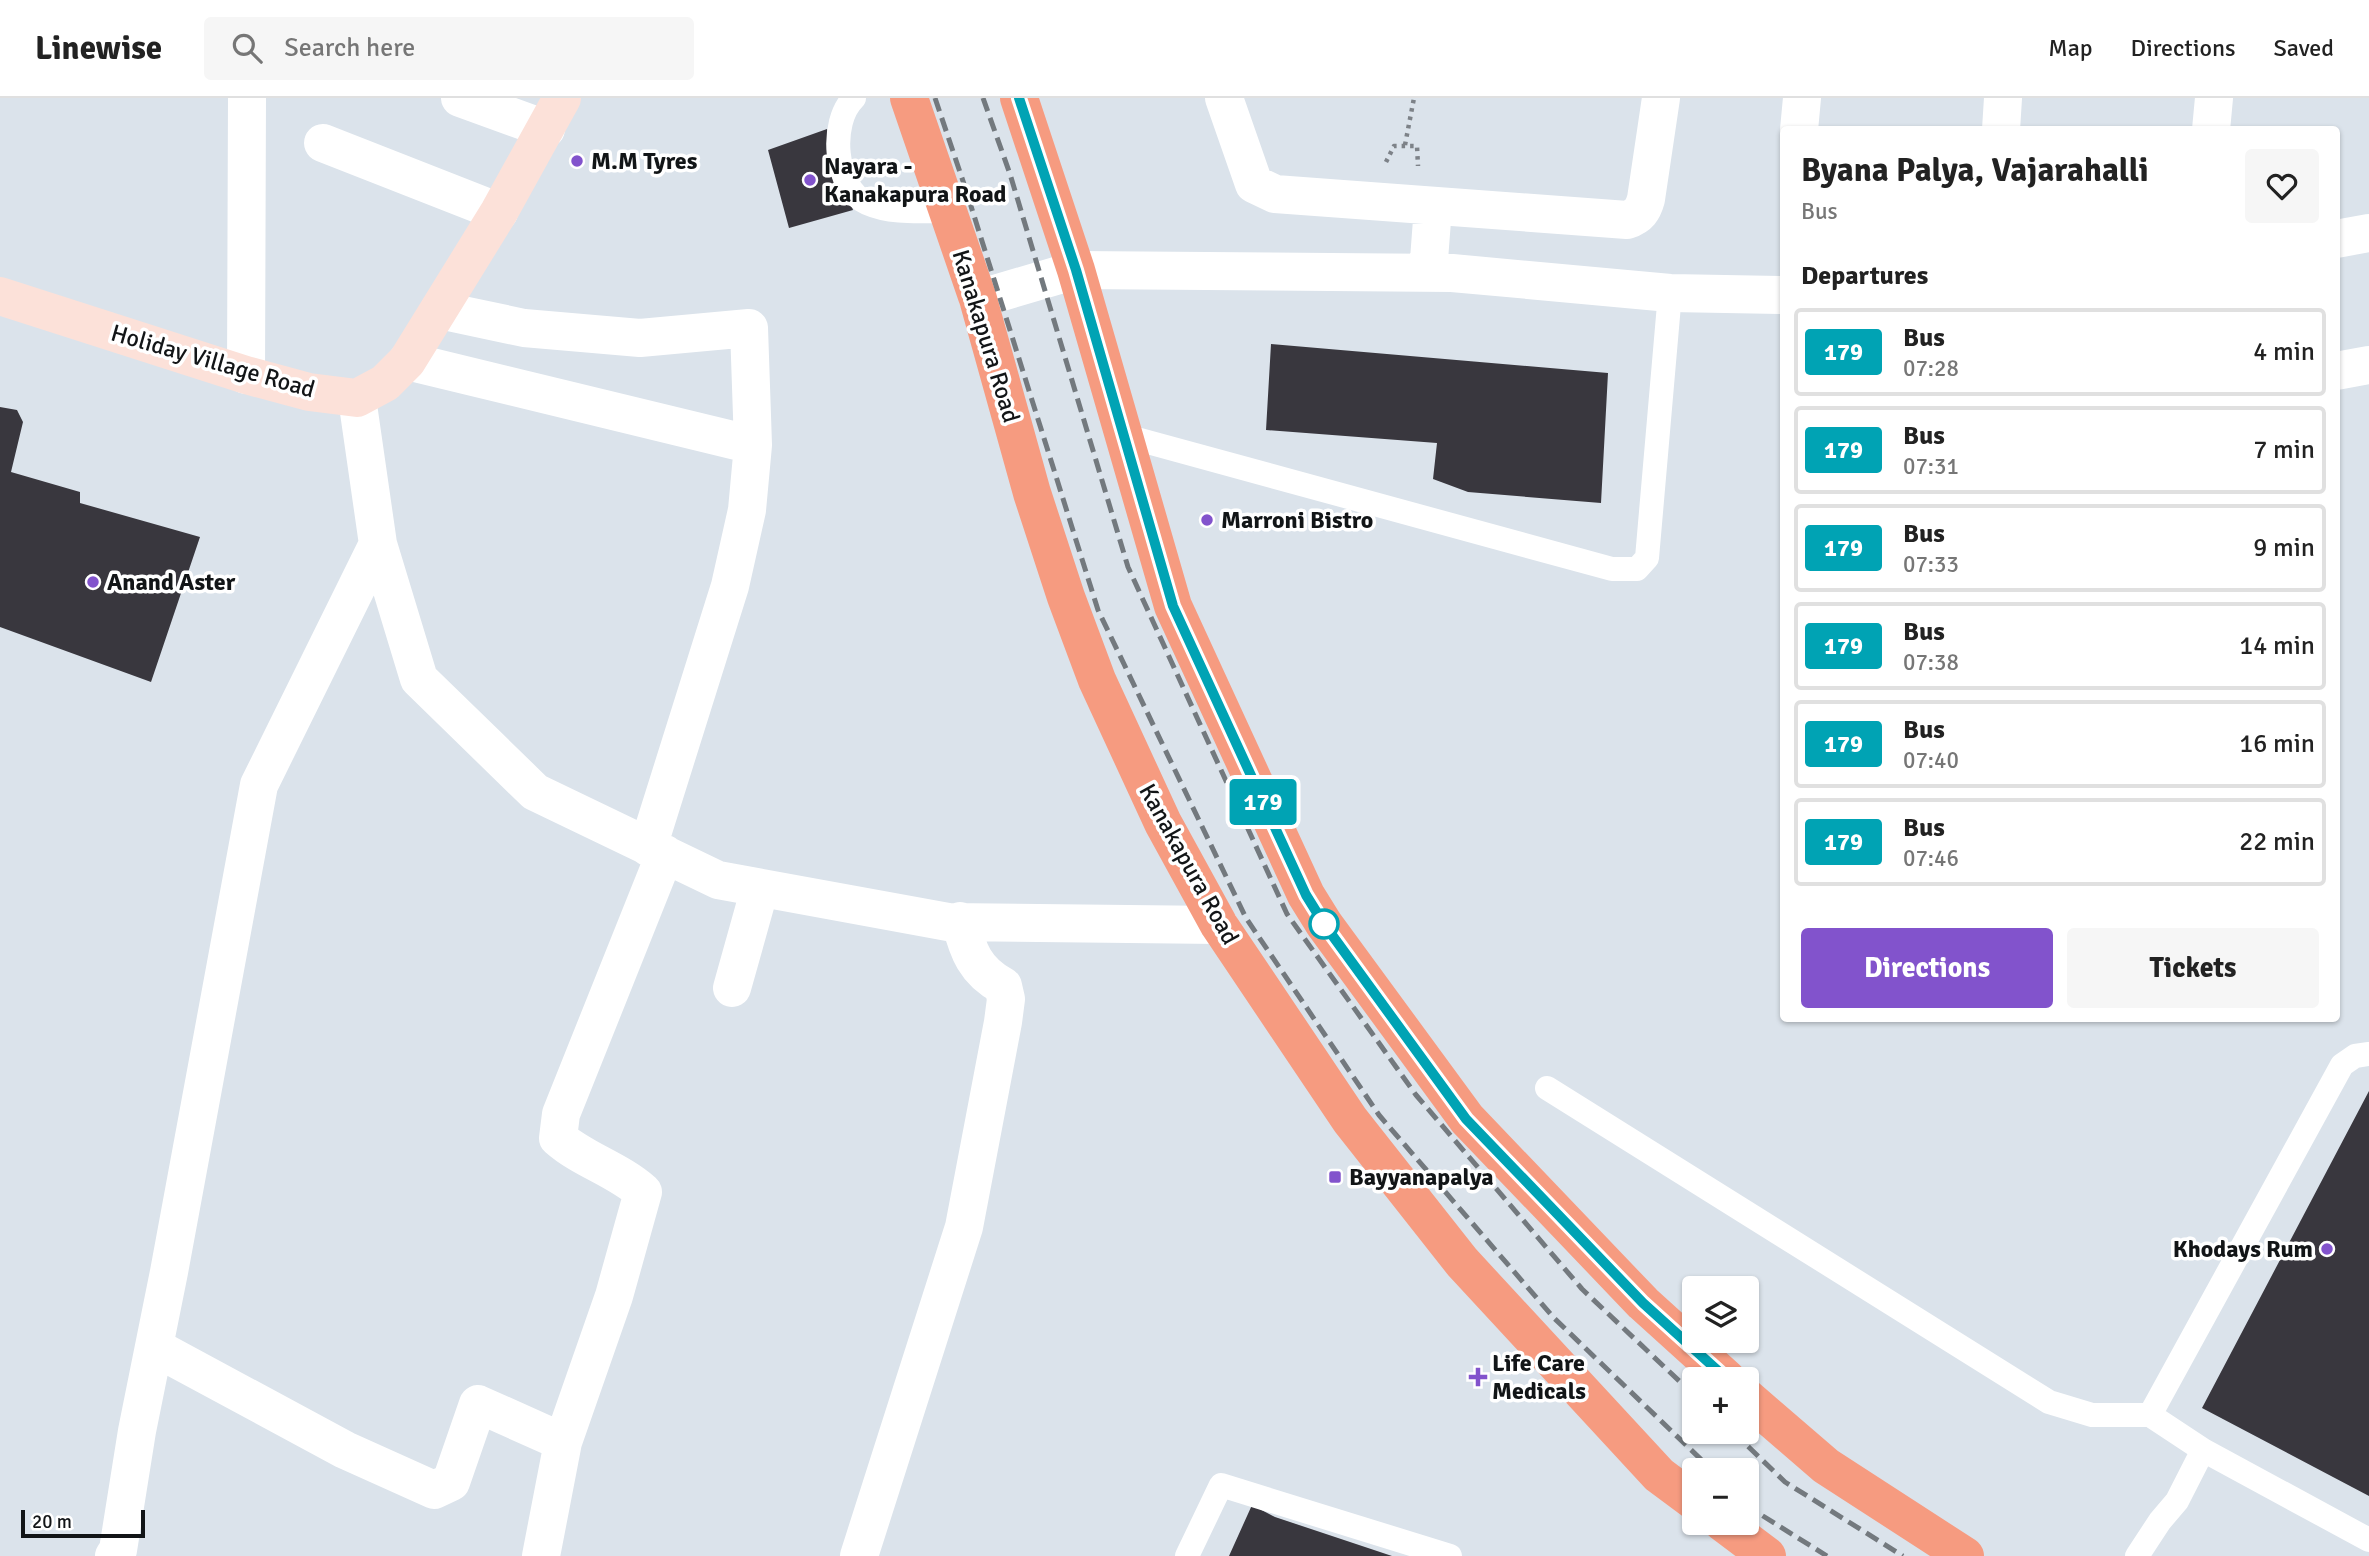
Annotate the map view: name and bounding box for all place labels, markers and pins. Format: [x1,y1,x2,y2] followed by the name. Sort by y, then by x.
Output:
[591,146,698,176] place label: M.M Tyres
[824,151,1007,209] place label: Nayara - Kanakapura Road
[569,153,585,169] marker: M.M Tyres
[802,172,818,188] marker: Nayara - Kanakapura Road
[1221,505,1373,535] place label: Marroni Bistro
[1199,512,1215,528] marker: Marroni Bistro
[107,567,236,597] place label: Anand Aster
[85,574,101,590] marker: Anand Aster
[1309,909,1339,939] unlabelled marker
[1349,1162,1494,1192] place label: Bayyanapalya
[1327,1169,1343,1185] marker: Bayyanapalya
[2173,1234,2313,1264] place label: Khodays Rum
[2319,1241,2335,1257] marker: Khodays Rum
[1492,1348,1586,1406] place label: Life Care Medicals
[1470,1369,1486,1385] marker: Life Care Medicals

